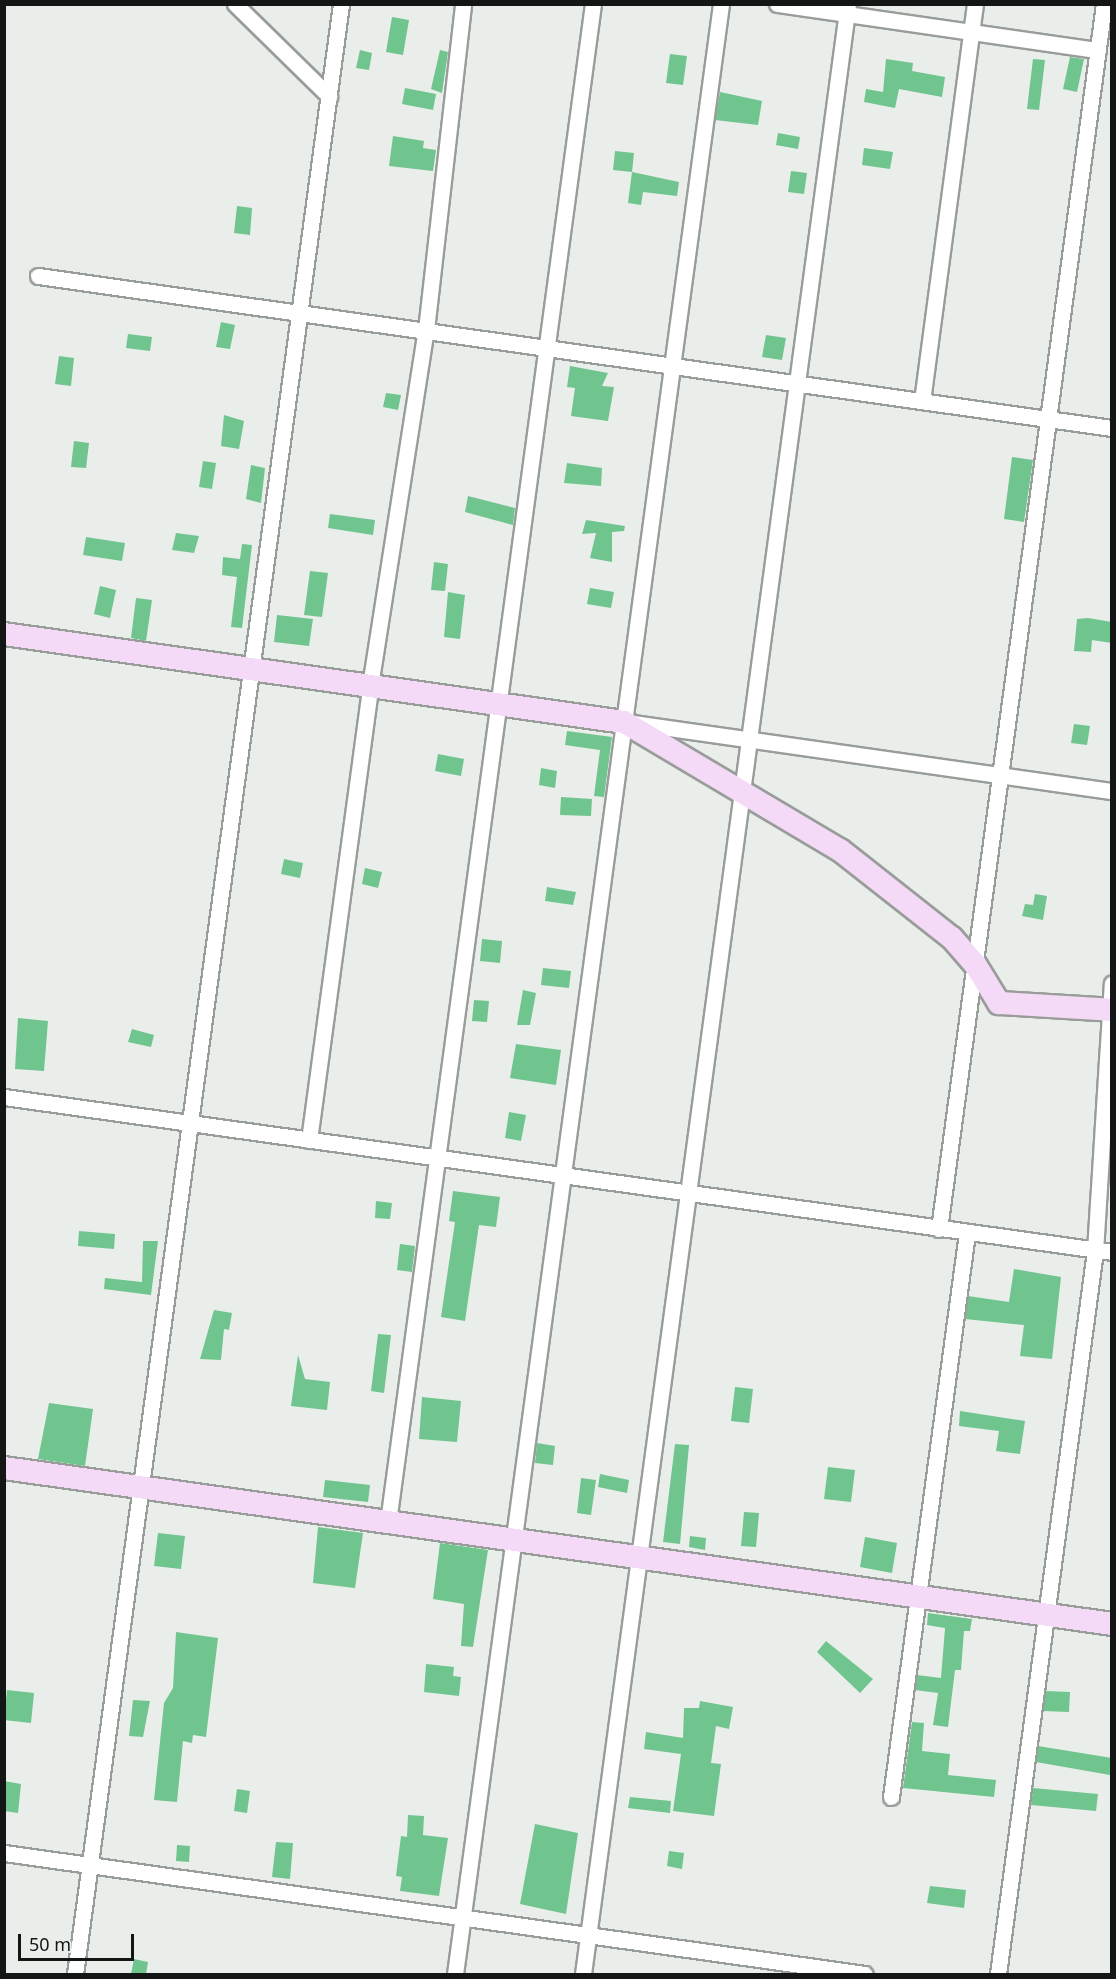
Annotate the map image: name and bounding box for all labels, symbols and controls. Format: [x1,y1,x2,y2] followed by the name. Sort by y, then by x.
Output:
[21,1922,136,1960] scale bar
[29,1932,71,1956] text: 50 m

